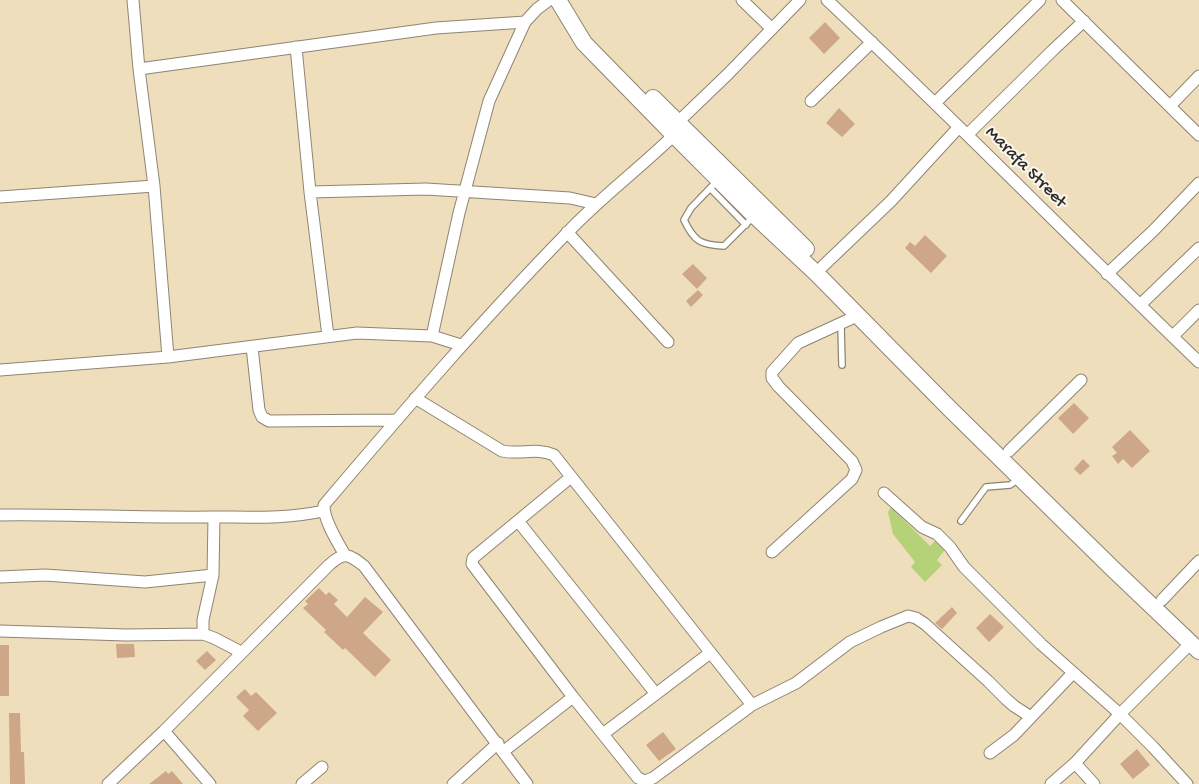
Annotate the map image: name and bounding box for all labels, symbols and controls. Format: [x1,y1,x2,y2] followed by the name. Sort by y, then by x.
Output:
[980,123,1070,213] street label: Marafa Street

